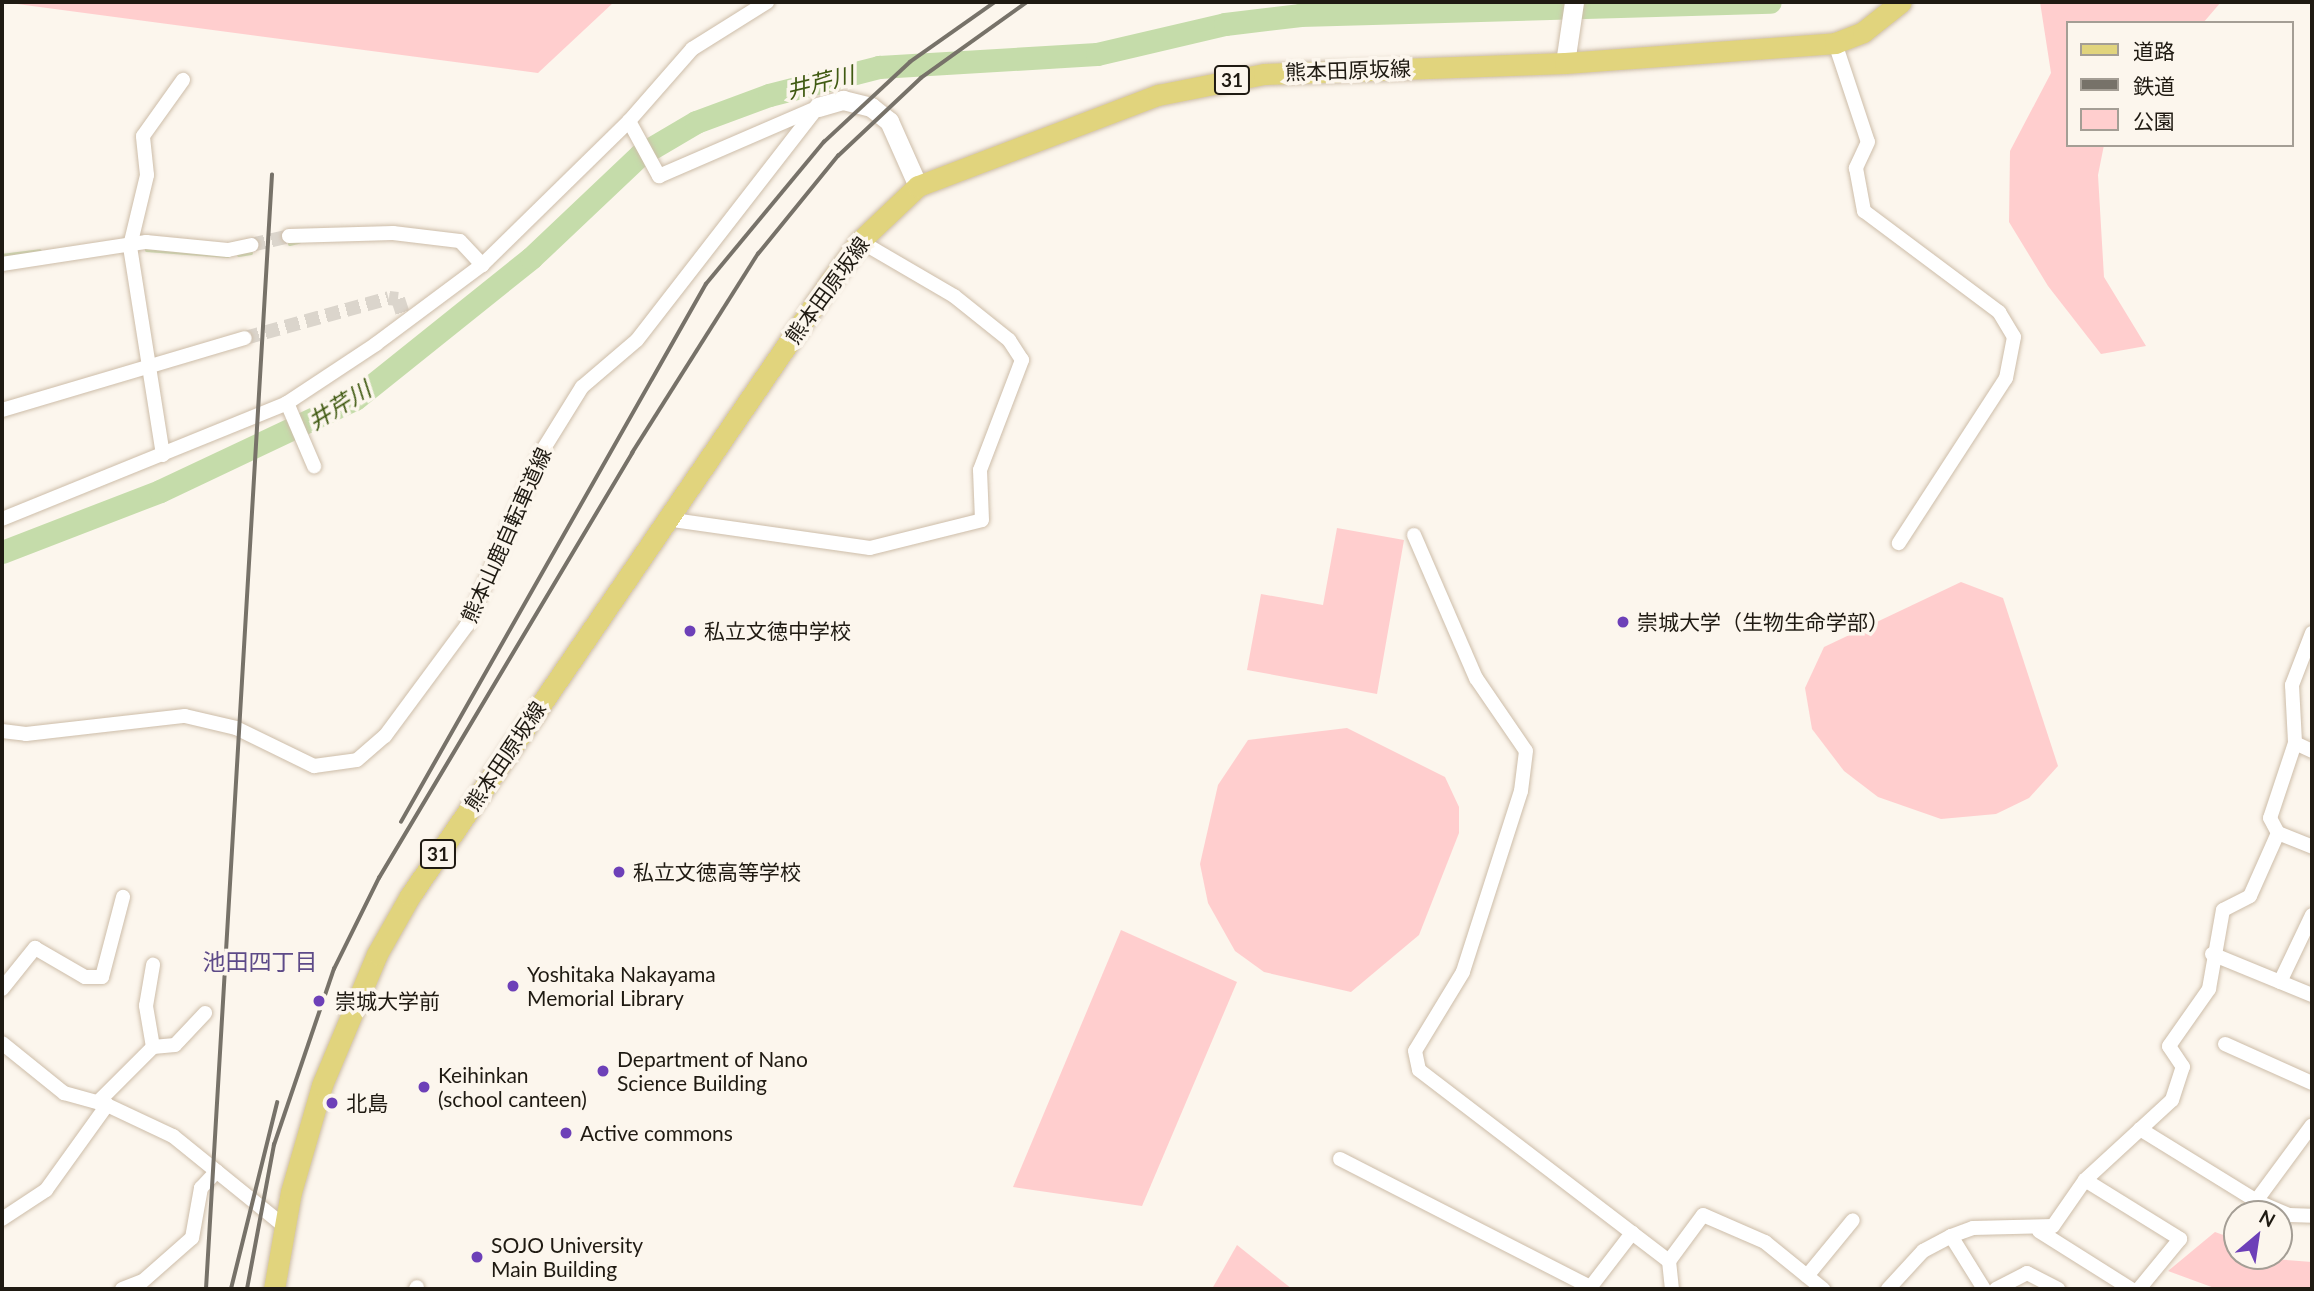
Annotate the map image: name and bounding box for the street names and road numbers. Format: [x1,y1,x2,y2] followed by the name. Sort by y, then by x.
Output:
[1285,55,1411,85] street label: 熊本田原坂線
[1213,64,1251,96] road number: 31
[780,232,874,348] street label: 熊本田原坂線
[456,444,556,626] street label: 熊本山鹿自転車道線
[459,697,551,815] street label: 熊本田原坂線
[419,838,457,870] road number: 31

